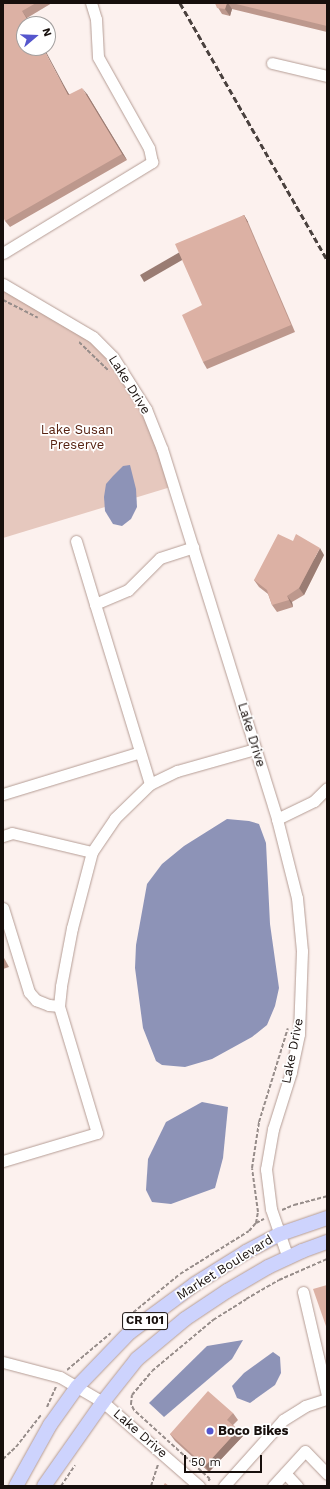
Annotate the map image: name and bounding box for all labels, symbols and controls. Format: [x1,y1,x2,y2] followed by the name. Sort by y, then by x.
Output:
[16,16,56,56] north arrow
[39,26,54,38] text: N
[105,353,153,417] street label: Lake Drive
[41,423,113,454] park label: Lake Susan Preserve
[234,701,268,769] street label: Lake Drive
[279,1017,307,1085] street label: Lake Drive
[174,1232,276,1304] street label: Market Boulevard
[122,1311,168,1331] road number: CR 101
[110,1406,170,1462] street label: Lake Drive
[218,1423,288,1439] place label: Boco Bikes
[205,1426,215,1436] marker: Boco Bikes
[186,1447,264,1473] scale bar
[191,1455,221,1469] text: 50 m

